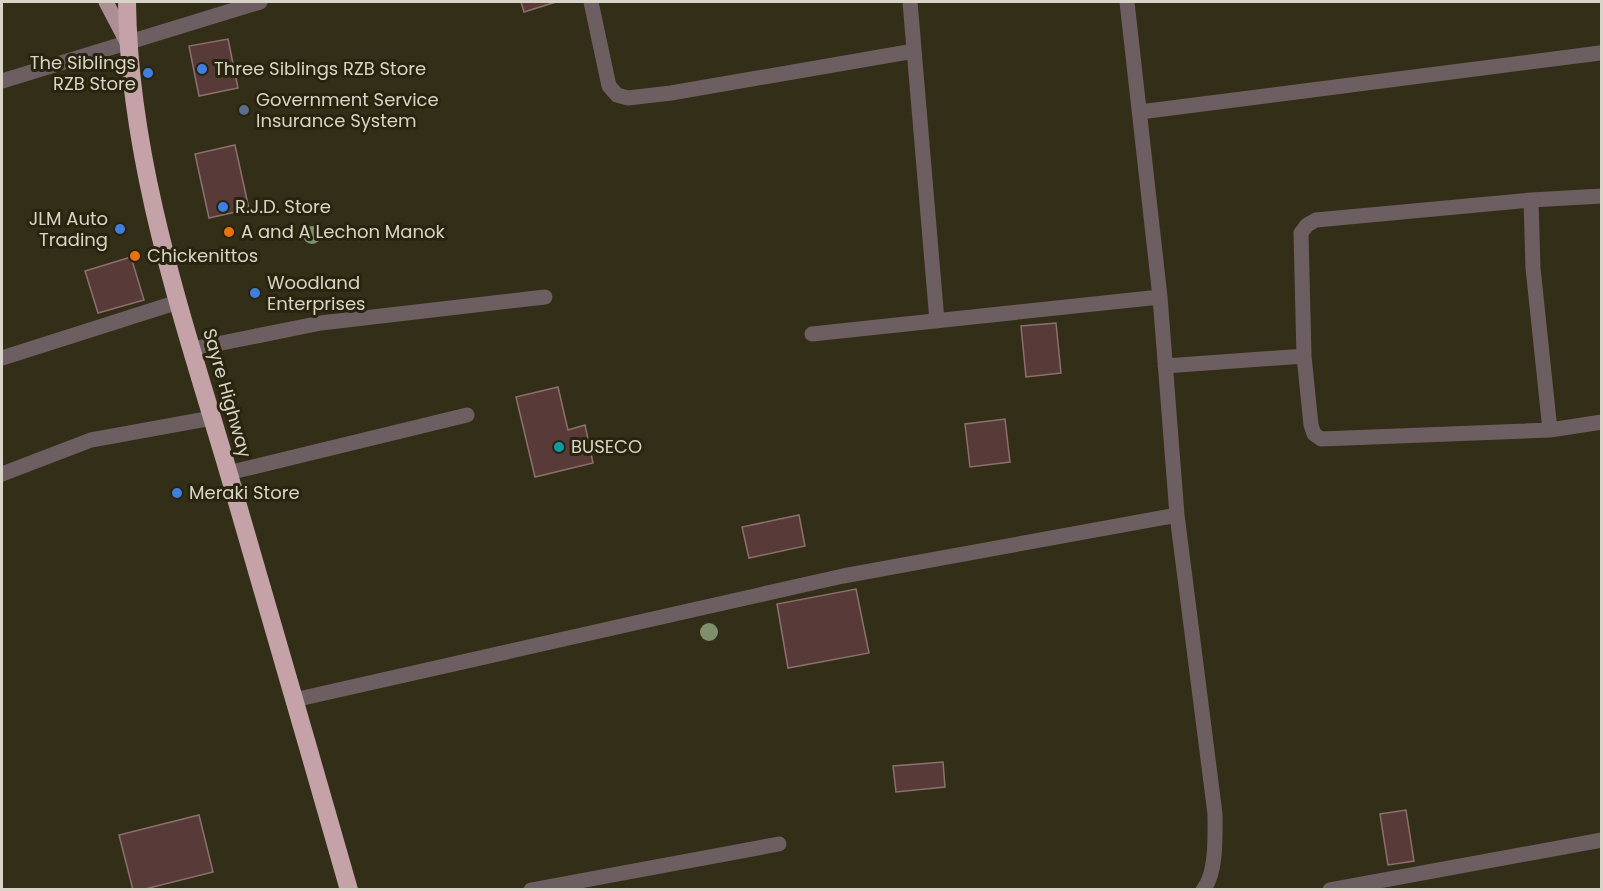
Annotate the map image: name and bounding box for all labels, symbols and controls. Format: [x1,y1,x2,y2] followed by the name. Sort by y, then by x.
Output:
[30,50,136,96] place label: The Siblings RZB Store
[214,56,426,81] place label: Three Siblings RZB Store
[195,62,209,76] marker: Three Siblings RZB Store
[141,66,155,80] marker: The Siblings RZB Store
[256,87,439,133] place label: Government Service Insurance System
[237,103,251,117] marker: Government Service Insurance System
[235,194,331,219] place label: R.J.D. Store
[216,200,230,214] marker: R.J.D. Store
[29,206,108,252] place label: JLM Auto Trading
[241,219,445,244] place label: A and A Lechon Manok
[113,222,127,236] marker: JLM Auto Trading
[222,225,236,239] marker: A and A Lechon Manok
[147,243,258,268] place label: Chickenittos
[128,249,142,263] marker: Chickenittos
[267,270,365,316] place label: Woodland Enterprises
[248,286,262,300] marker: Woodland Enterprises
[197,325,258,460] street label: Sayre Highway
[571,434,642,459] place label: BUSECO
[552,440,566,454] marker: BUSECO
[189,480,300,505] place label: Meraki Store
[170,486,184,500] marker: Meraki Store

